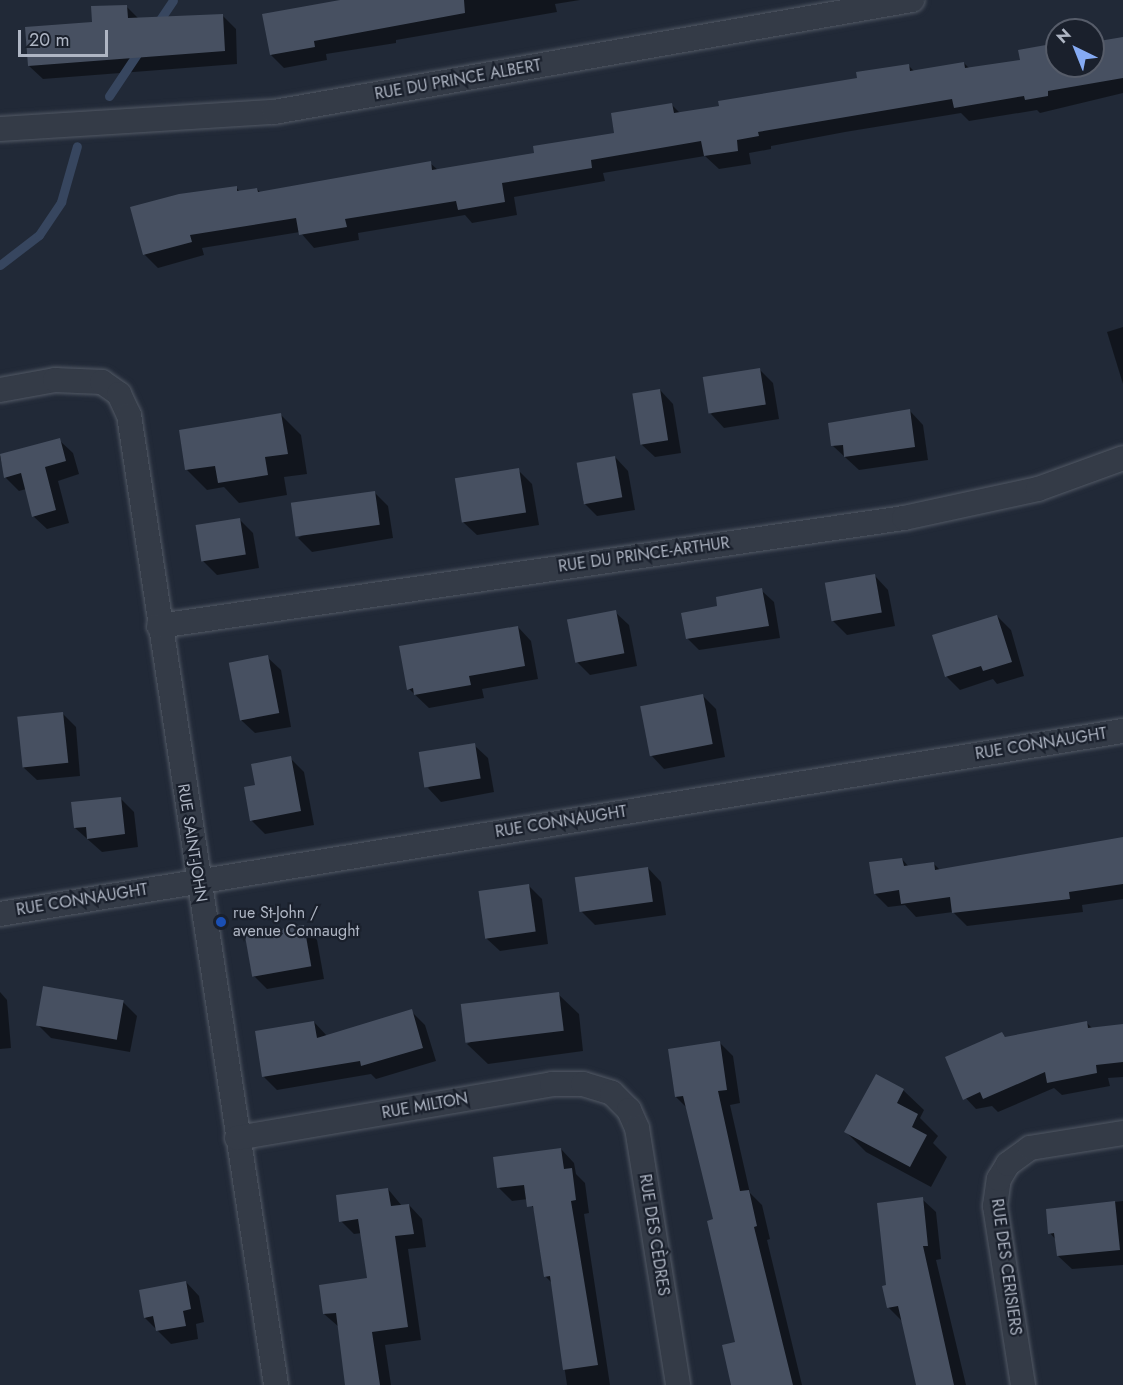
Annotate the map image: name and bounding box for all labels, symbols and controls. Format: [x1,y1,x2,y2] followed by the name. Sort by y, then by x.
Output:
[21,18,111,56] scale bar
[1045,18,1105,78] north arrow
[1051,23,1076,49] text: N
[29,27,69,53] text: 20 m
[373,56,543,104] street label: RUE DU PRINCE ALBERT
[557,533,731,577] street label: RUE DU PRINCE-ARTHUR
[974,724,1108,764] street label: RUE CONNAUGHT
[173,783,211,903] street label: RUE SAINT-JOHN
[494,802,628,842] street label: RUE CONNAUGHT
[15,880,149,920] street label: RUE CONNAUGHT
[233,903,359,941] place label: rue St-John / avenue Connaught
[214,915,228,929] marker: rue St-John / avenue Connaught
[380,1089,470,1123] street label: RUE MILTON
[635,1173,673,1297] street label: RUE DES CÈDRES
[987,1197,1025,1337] street label: RUE DES CERISIERS

